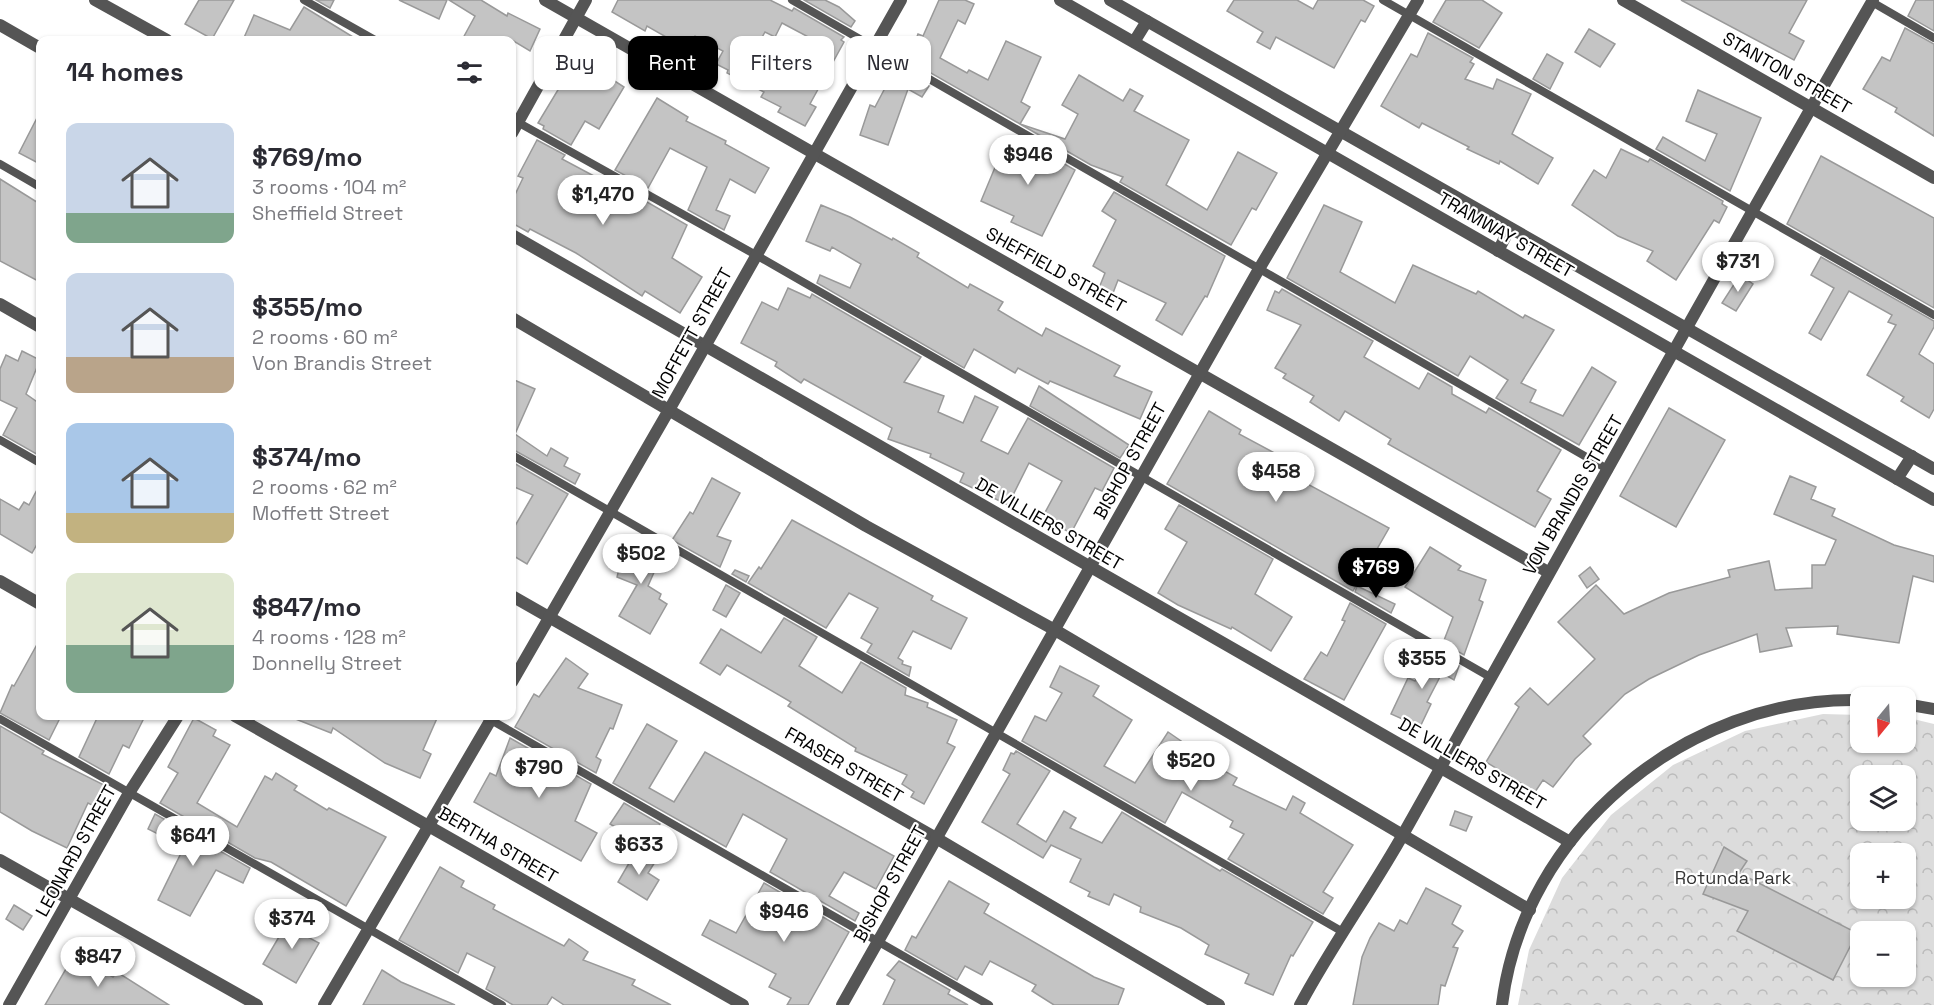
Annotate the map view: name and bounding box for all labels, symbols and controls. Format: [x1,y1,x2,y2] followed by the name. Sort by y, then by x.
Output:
[1719,26,1856,119] street label: STANTON STREET
[534,36,616,90] chip: Buy
[628,36,718,90] chip: Rent
[730,36,834,90] chip: Filters
[846,36,931,90] chip: New
[66,55,184,89] text: 14 homes
[453,56,486,89] icon: filters
[992,135,1064,186] pin: $946
[252,140,362,174] text: $769/mo
[1003,141,1053,167] text: $946
[114,147,186,219] icon: home
[252,174,406,200] text: 3 rooms · 104 m²
[554,175,652,226] pin: $1,470
[572,181,634,207] text: $1,470
[1434,186,1579,283] street label: TRAMWAY STREET
[252,200,404,226] text: Sheffield Street
[982,222,1131,318] street label: SHEFFIELD STREET
[1702,242,1774,293] pin: $731
[1716,248,1760,274] text: $731
[646,263,737,402] street label: MOFFETT STREET
[252,290,363,324] text: $355/mo
[114,297,186,369] icon: home
[252,324,398,350] text: 2 rooms · 60 m²
[252,350,432,376] text: Von Brandis Street
[1088,398,1171,523] street label: BISHOP STREET
[1517,410,1628,579] street label: VON BRANDIS STREET
[252,440,362,474] text: $374/mo
[114,447,186,519] icon: home
[1240,452,1312,503] pin: $458
[1252,458,1300,484] text: $458
[971,472,1127,575] street label: DE VILLIERS STREET
[252,474,397,500] text: 2 rooms · 62 m²
[252,500,390,526] text: Moffett Street
[605,534,677,585] pin: $502
[617,540,665,566] text: $502
[1340,548,1412,599] pin: $769
[1352,554,1400,580] text: $769
[252,590,361,624] text: $847/mo
[114,597,186,669] icon: home
[252,624,406,650] text: 4 rooms · 128 m²
[1386,639,1458,690] pin: $355
[1398,645,1446,671] text: $355
[252,650,402,676] text: Donnelly Street
[1850,687,1916,753] north arrow
[1850,687,1916,987] map controls
[1394,712,1550,815] street label: DE VILLIERS STREET
[781,721,908,808] street label: FRASER STREET
[1155,741,1227,792] pin: $520
[1167,747,1215,773] text: $520
[503,748,575,799] pin: $790
[515,754,563,780] text: $790
[1850,765,1916,831] button: layers
[30,781,121,920] street label: LEONARD STREET
[434,801,563,888] street label: BERTHA STREET
[157,816,229,867] pin: $641
[848,821,931,946] street label: BISHOP STREET
[170,822,216,848] text: $641
[603,825,675,876] pin: $633
[615,831,663,857] text: $633
[1850,843,1916,909] button: +
[1675,866,1792,889] park label: Rotunda Park
[748,892,820,943] pin: $946
[759,898,809,924] text: $946
[256,899,328,950] pin: $374
[268,905,316,931] text: $374
[1850,921,1916,987] button: −
[62,937,134,988] pin: $847
[74,943,122,969] text: $847

